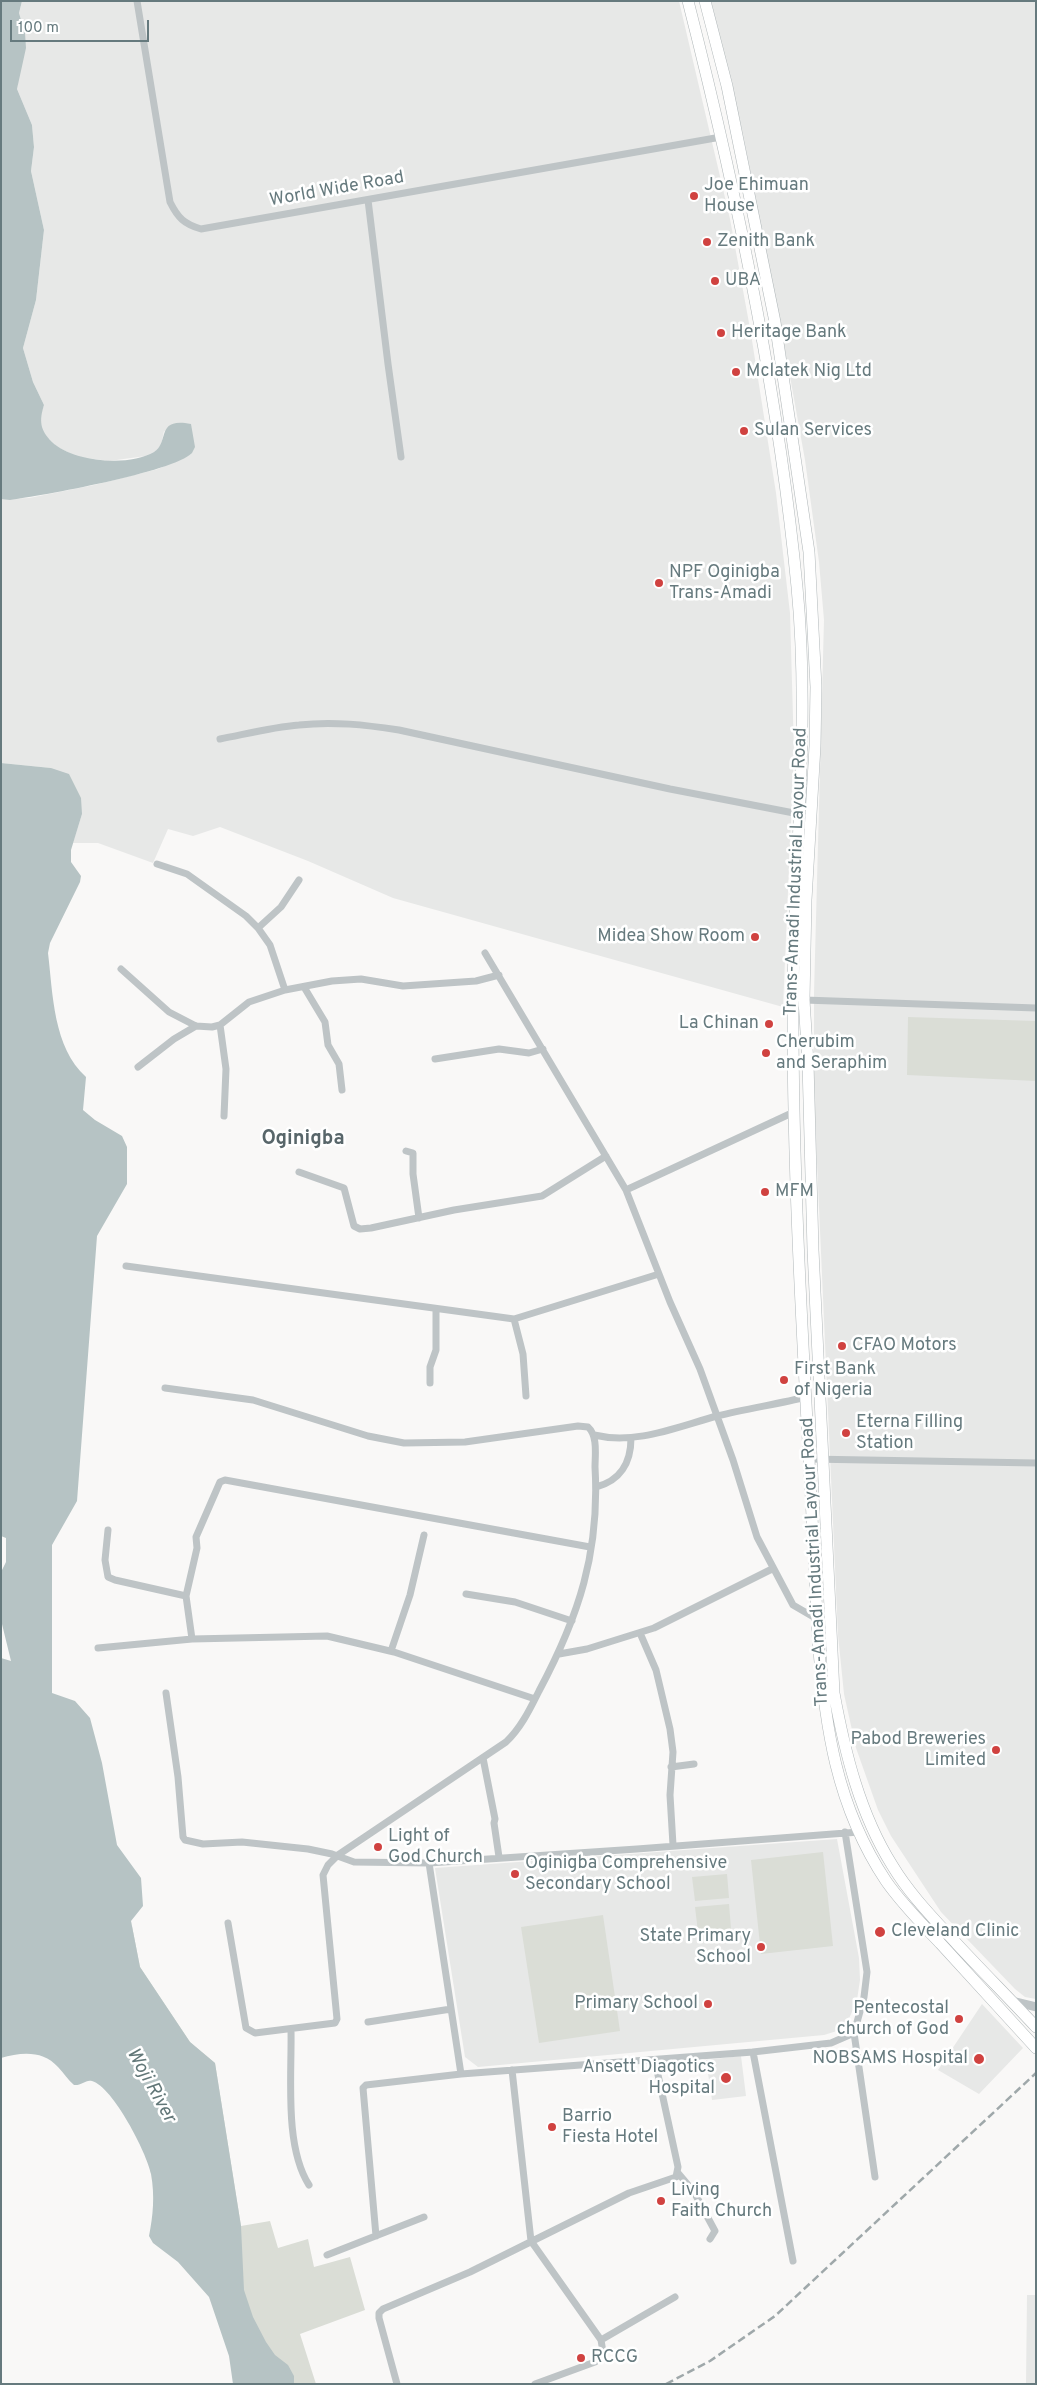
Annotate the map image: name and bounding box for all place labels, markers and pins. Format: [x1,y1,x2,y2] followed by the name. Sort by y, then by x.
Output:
[704,175,809,218] place label: Joe Ehimuan House
[688,190,700,202] marker: Joe Ehimuan House
[717,231,815,253] place label: Zenith Bank
[701,236,713,248] marker: Zenith Bank
[725,270,761,292] place label: UBA
[709,275,721,287] marker: UBA
[731,322,847,344] place label: Heritage Bank
[715,327,727,339] marker: Heritage Bank
[746,361,872,383] place label: Mclatek Nig Ltd
[730,366,742,378] marker: Mclatek Nig Ltd
[754,420,872,442] place label: Sulan Services
[738,425,750,437] marker: Sulan Services
[669,562,780,604] place label: NPF Oginigba Trans-Amadi
[653,577,665,589] marker: NPF Oginigba Trans-Amadi
[597,926,745,948] place label: Midea Show Room
[749,931,761,943] marker: Midea Show Room
[679,1013,759,1035] place label: La Chinan
[763,1018,775,1030] marker: La Chinan
[776,1032,887,1074] place label: Cherubim and Seraphim
[760,1047,772,1059] marker: Cherubim and Seraphim
[775,1181,814,1203] place label: MFM
[759,1186,771,1198] marker: MFM
[852,1335,957,1357] place label: CFAO Motors
[836,1340,848,1352] marker: CFAO Motors
[794,1359,876,1402] place label: First Bank of Nigeria
[778,1374,790,1386] marker: First Bank of Nigeria
[856,1412,963,1455] place label: Eterna Filling Station
[840,1427,852,1439] marker: Eterna Filling Station
[851,1729,986,1772] place label: Pabod Breweries Limited
[990,1744,1002,1756] marker: Pabod Breweries Limited
[388,1826,483,1868] place label: Light of God Church
[372,1841,384,1853] marker: Light of God Church
[525,1853,727,1896] place label: Oginigba Comprehensive Secondary School
[509,1868,521,1880] marker: Oginigba Comprehensive Secondary School
[891,1921,1019,1943] place label: Cleveland Clinic
[873,1925,887,1939] marker: Cleveland Clinic
[639,1926,751,1968] place label: State Primary School
[755,1941,767,1953] marker: State Primary School
[574,1993,698,2015] place label: Primary School
[702,1998,714,2010] marker: Primary School
[837,1998,949,2040] place label: Pentecostal church of God
[953,2013,965,2025] marker: Pentecostal church of God
[812,2048,968,2070] place label: NOBSAMS Hospital
[972,2052,986,2066] marker: NOBSAMS Hospital
[583,2057,715,2100] place label: Ansett Diagotics Hospital
[719,2071,733,2085] marker: Ansett Diagotics Hospital
[562,2106,658,2148] place label: Barrio Fiesta Hotel
[546,2121,558,2133] marker: Barrio Fiesta Hotel
[671,2180,772,2222] place label: Living Faith Church
[655,2195,667,2207] marker: Living Faith Church
[591,2347,638,2369] place label: RCCG
[575,2352,587,2364] marker: RCCG

